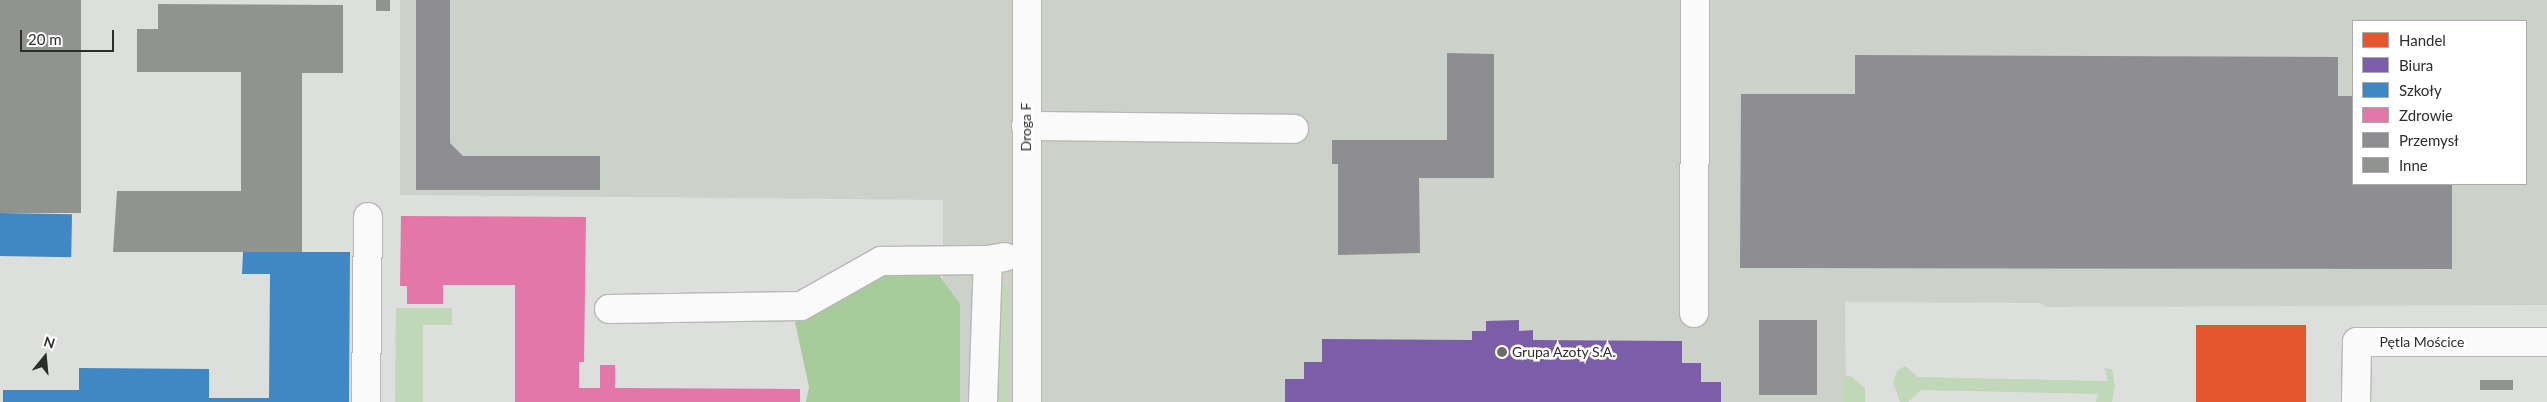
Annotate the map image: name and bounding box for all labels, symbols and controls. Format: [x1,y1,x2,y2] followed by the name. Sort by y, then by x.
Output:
[22,20,116,52] scale bar
[2352,20,2527,185] legend
[28,30,62,48] text: 20 m
[2399,31,2446,49] text: Handel
[2399,56,2433,74] text: Biura
[2399,81,2442,99] text: Szkoły
[1018,103,1034,151] street label: Droga F
[2399,106,2453,124] text: Zdrowie
[2399,131,2459,149] text: Przemysł
[2399,156,2428,174] text: Inne
[20,332,70,382] north arrow
[42,332,57,352] text: N
[2379,334,2465,350] street label: Pętla Mościce
[1512,344,1616,360] place label: Grupa Azoty S.A.
[1496,346,1508,358] marker: Grupa Azoty S.A.

